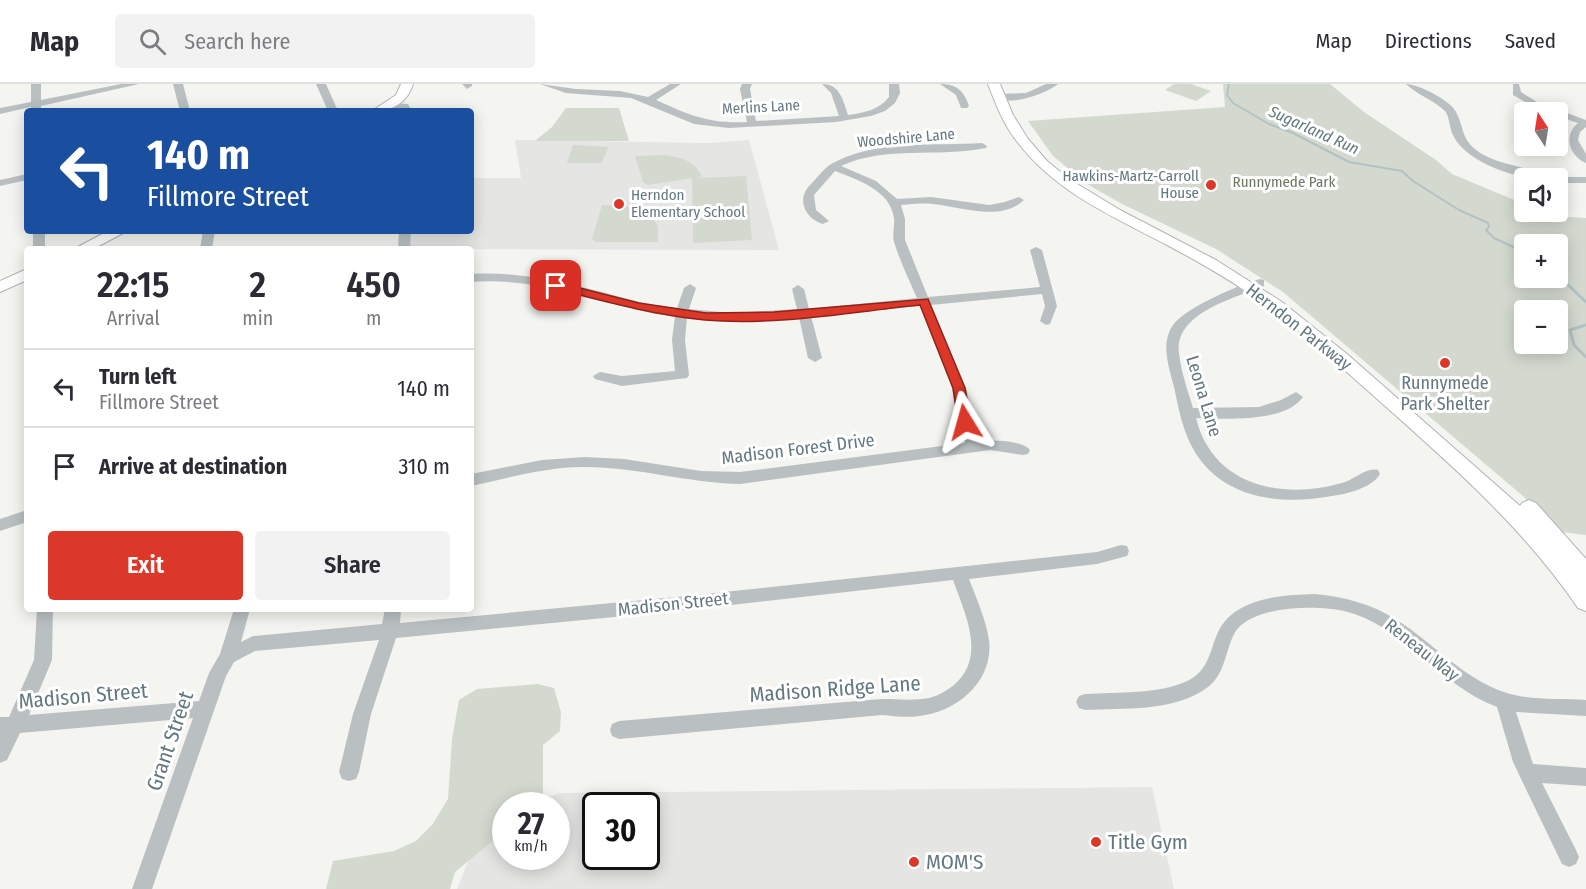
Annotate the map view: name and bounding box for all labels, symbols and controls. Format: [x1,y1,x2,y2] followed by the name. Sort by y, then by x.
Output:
[115,14,535,68] search box
[30,25,79,58] text: Map
[136,25,169,58] icon: search
[184,28,290,55] text: Search here
[1315,28,1352,54] text: Map
[1385,28,1472,54] text: Directions
[1505,28,1556,54] text: Saved
[722,96,800,118] street label: Merlins Lane
[1265,101,1362,158] water label: Sugarland Run
[1514,102,1568,156] north arrow
[1514,102,1568,354] map controls
[856,125,956,151] street label: Woodshire Lane
[147,130,250,180] text: 140 m
[48,132,126,210] icon: left
[1063,167,1199,202] place label: Hawkins-Martz-Carroll House
[1514,168,1568,222] button: sound
[1233,173,1335,191] park label: Runnymede Park
[1204,178,1218,192] marker: Hawkins-Martz-Carroll House
[147,181,309,213] text: Fillmore Street
[631,186,745,221] place label: Herndon Elementary School
[612,197,626,211] marker: Herndon Elementary School
[1514,234,1568,288] button: +
[530,260,581,311] pin
[97,263,169,307] text: 22:15
[250,263,266,307] text: 2
[346,263,401,307] text: 450
[539,269,572,302] icon: arrive
[1242,279,1356,375] street label: Herndon Parkway
[1514,300,1568,354] button: −
[107,306,160,330] text: Arrival
[242,306,273,330] text: min
[366,306,381,330] text: m
[1181,353,1227,439] street label: Leona Lane
[1438,356,1452,370] marker: Runnymede Park Shelter
[99,363,177,390] text: Turn left
[48,372,81,405] icon: left
[1400,372,1490,415] place label: Runnymede Park Shelter
[397,375,450,402] text: 140 m
[99,390,219,414] text: Fillmore Street
[933,390,997,454] position arrow
[720,429,876,469] street label: Madison Forest Drive
[48,450,81,483] icon: arrive
[99,453,287,480] text: Arrive at destination
[398,453,450,480] text: 310 m
[48,531,243,600] button: Exit
[255,531,450,600] button: Share
[617,587,729,621] street label: Madison Street
[1380,614,1464,686] street label: Reneau Way
[749,670,921,708] street label: Madison Ridge Lane
[17,677,149,715] street label: Madison Street
[141,688,199,794] street label: Grant Street
[582,792,660,870] speed limit sign: 30
[518,806,544,842] text: 27
[1108,829,1188,855] place label: Title Gym
[1089,835,1103,849] marker: Title Gym
[514,837,548,855] text: km/h
[926,849,983,875] place label: MOM'S
[907,855,921,869] marker: MOM'S

